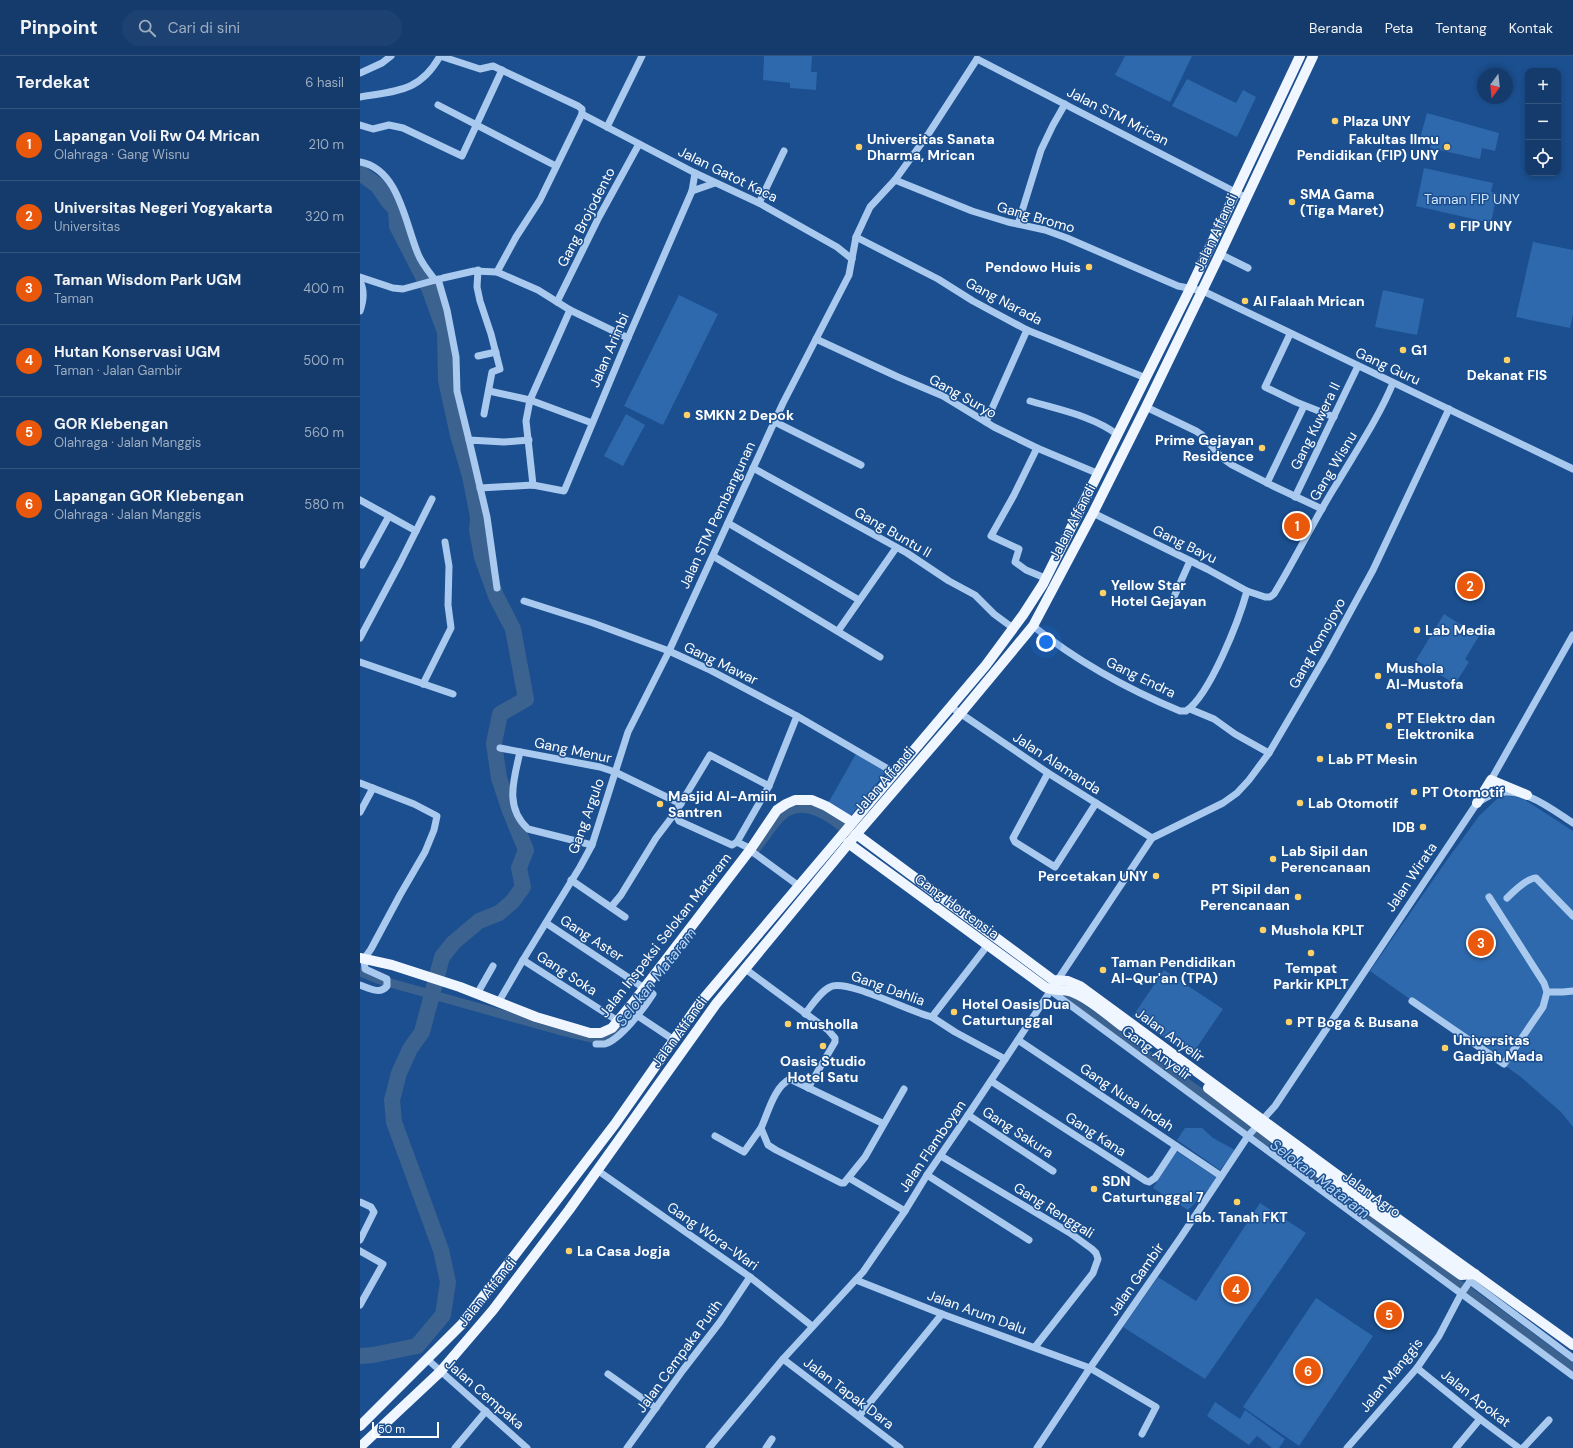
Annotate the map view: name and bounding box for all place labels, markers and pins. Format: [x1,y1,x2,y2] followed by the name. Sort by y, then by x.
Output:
[1343,112,1411,130] place label: Plaza UNY
[1330,116,1340,126] marker: Plaza UNY
[867,130,995,164] place label: Universitas Sanata Dharma, Mrican
[1297,130,1439,164] place label: Fakultas Ilmu Pendidikan (FIP) UNY
[854,142,864,152] marker: Universitas Sanata Dharma, Mrican
[1442,142,1452,152] marker: Fakultas Ilmu Pendidikan (FIP) UNY
[1300,185,1384,219] place label: SMA Gama (Tiga Maret)
[1287,197,1297,207] marker: SMA Gama (Tiga Maret)
[1460,217,1512,235] place label: FIP UNY
[1447,221,1457,231] marker: FIP UNY
[985,258,1081,276] place label: Pendowo Huis
[1084,262,1094,272] marker: Pendowo Huis
[1253,292,1365,310] place label: Al Falaah Mrican
[1240,296,1250,306] marker: Al Falaah Mrican
[1411,341,1427,359] place label: G1
[1398,345,1408,355] marker: G1
[1502,355,1512,365] marker: Dekanat FIS
[1467,366,1547,384] place label: Dekanat FIS
[695,406,794,424] place label: SMKN 2 Depok
[682,410,692,420] marker: SMKN 2 Depok
[1155,431,1254,465] place label: Prime Gejayan Residence
[1257,443,1267,453] marker: Prime Gejayan Residence
[1284,511,1310,541] pin: 1
[1457,571,1483,601] pin: 2
[1111,576,1206,610] place label: Yellow Star Hotel Gejayan
[1098,588,1108,598] marker: Yellow Star Hotel Gejayan
[1425,621,1496,639] place label: Lab Media
[1412,625,1422,635] marker: Lab Media
[1386,659,1464,693] place label: Mushola Al-Mustofa
[1373,671,1383,681] marker: Mushola Al-Mustofa
[1397,709,1495,743] place label: PT Elektro dan Elektronika
[1384,721,1394,731] marker: PT Elektro dan Elektronika
[1328,750,1417,768] place label: Lab PT Mesin
[1315,754,1325,764] marker: Lab PT Mesin
[1422,783,1504,801] place label: PT Otomotif
[668,787,777,821] place label: Masjid Al-Amiin Santren
[1409,787,1419,797] marker: PT Otomotif
[1308,794,1398,812] place label: Lab Otomotif
[1295,798,1305,808] marker: Lab Otomotif
[655,799,665,809] marker: Masjid Al-Amiin Santren
[1392,818,1415,836] place label: IDB
[1418,822,1428,832] marker: IDB
[1281,842,1371,876] place label: Lab Sipil dan Perencanaan
[1268,854,1278,864] marker: Lab Sipil dan Perencanaan
[1038,867,1148,885] place label: Percetakan UNY
[1151,871,1161,881] marker: Percetakan UNY
[1200,880,1290,914] place label: PT Sipil dan Perencanaan
[1293,892,1303,902] marker: PT Sipil dan Perencanaan
[1271,921,1364,939] place label: Mushola KPLT
[1258,925,1268,935] marker: Mushola KPLT
[1468,928,1494,958] pin: 3
[1306,948,1316,958] marker: Tempat Parkir KPLT
[1111,953,1236,987] place label: Taman Pendidikan Al-Qur'an (TPA)
[1273,959,1349,993] place label: Tempat Parkir KPLT
[1098,965,1108,975] marker: Taman Pendidikan Al-Qur'an (TPA)
[962,995,1070,1029] place label: Hotel Oasis Dua Caturtunggal
[949,1007,959,1017] marker: Hotel Oasis Dua Caturtunggal
[1297,1013,1418,1031] place label: PT Boga & Busana
[796,1015,858,1033] place label: musholla
[1284,1017,1294,1027] marker: PT Boga & Busana
[783,1019,793,1029] marker: musholla
[1453,1031,1543,1065] place label: Universitas Gadjah Mada
[818,1041,828,1051] marker: Oasis Studio Hotel Satu
[1440,1043,1450,1053] marker: Universitas Gadjah Mada
[780,1052,866,1086] place label: Oasis Studio Hotel Satu
[1102,1172,1204,1206] place label: SDN Caturtunggal 7
[1089,1184,1099,1194] marker: SDN Caturtunggal 7
[1232,1197,1242,1207] marker: Lab. Tanah FKT
[1186,1208,1288,1226] place label: Lab. Tanah FKT
[577,1242,670,1260] place label: La Casa Jogja
[564,1246,574,1256] marker: La Casa Jogja
[1223,1274,1249,1304] pin: 4
[1376,1300,1402,1330] pin: 5
[1295,1356,1321,1386] pin: 6

